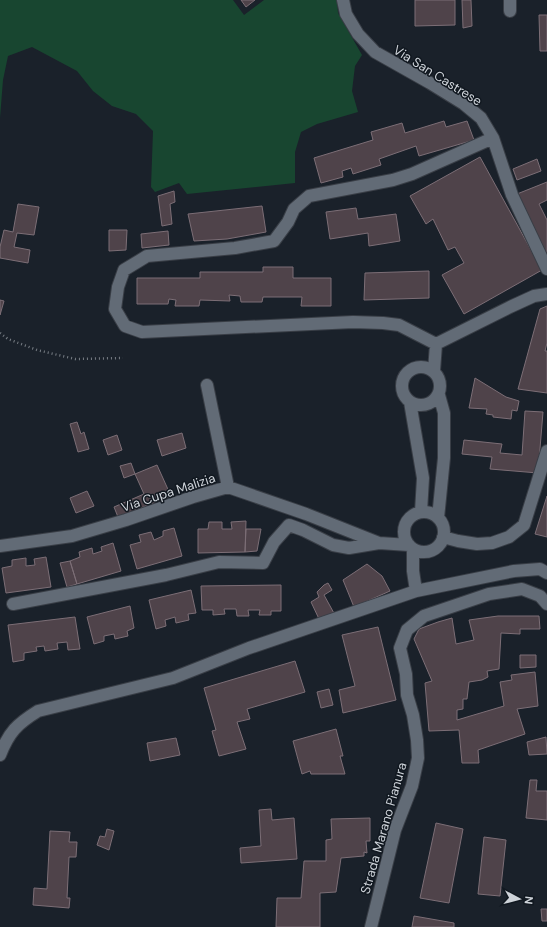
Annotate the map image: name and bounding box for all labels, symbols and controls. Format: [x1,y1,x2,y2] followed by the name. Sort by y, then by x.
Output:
[390,41,485,110] street label: Via San Castrese
[119,469,217,516] street label: Via Cupa Malizia
[357,760,410,896] street label: Strada Marano Pianura
[499,879,539,919] north arrow
[521,895,536,905] text: N

